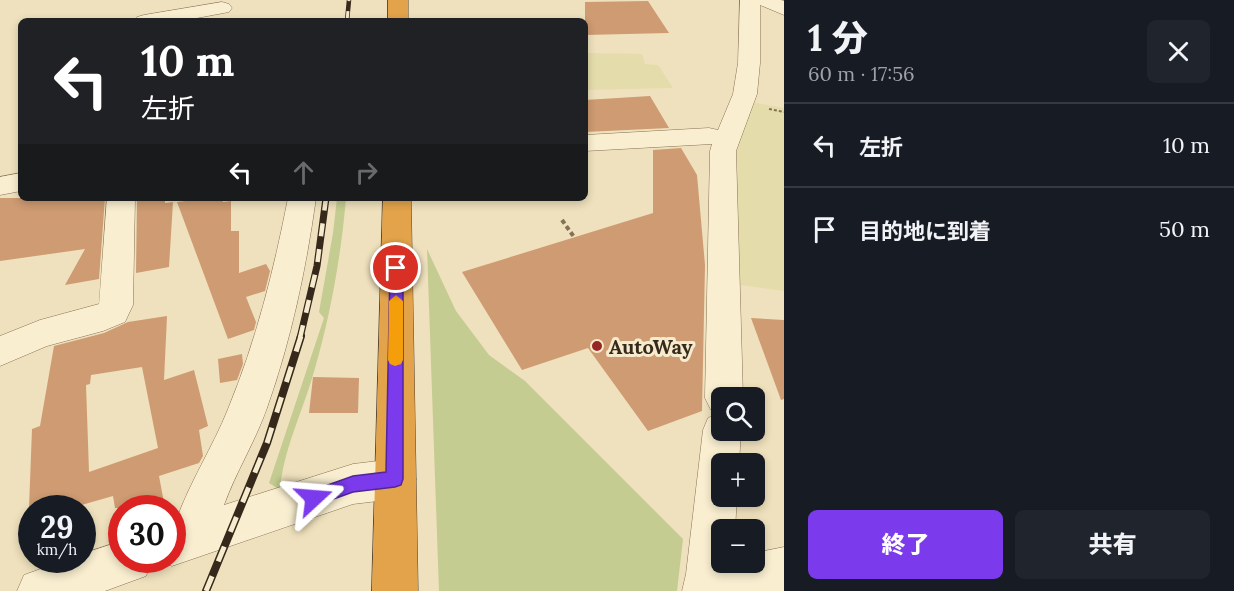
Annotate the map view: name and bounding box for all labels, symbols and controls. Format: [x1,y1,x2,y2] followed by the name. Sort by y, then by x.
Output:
[808,15,868,61] text: 1 分
[1147,20,1210,83] button: close
[141,34,234,88] text: 10 m
[42,42,120,120] icon: left
[808,61,915,86] text: 60 m · 17:56
[141,91,195,125] text: 左折
[808,129,841,162] icon: left
[1163,131,1210,159] text: 10 m
[859,133,903,161] text: 左折
[224,156,257,189] icon: left
[287,156,320,189] icon: ahead
[350,156,383,189] icon: right
[808,213,841,246] icon: arrive
[1159,215,1210,243] text: 50 m
[859,217,991,245] text: 目的地に到着
[370,242,421,293] pin
[379,251,412,284] icon: arrive
[609,334,693,359] place label: AutoWay
[590,339,604,353] marker: AutoWay
[711,387,765,573] map controls
[711,387,765,441] button: search
[711,453,765,507] button: +
[282,466,346,530] position arrow
[108,495,186,573] speed limit sign: 30
[40,508,74,546] text: 29
[808,510,1003,579] button: 終了
[1015,510,1210,579] button: 共有
[711,519,765,573] button: −
[37,540,77,559] text: km/h

